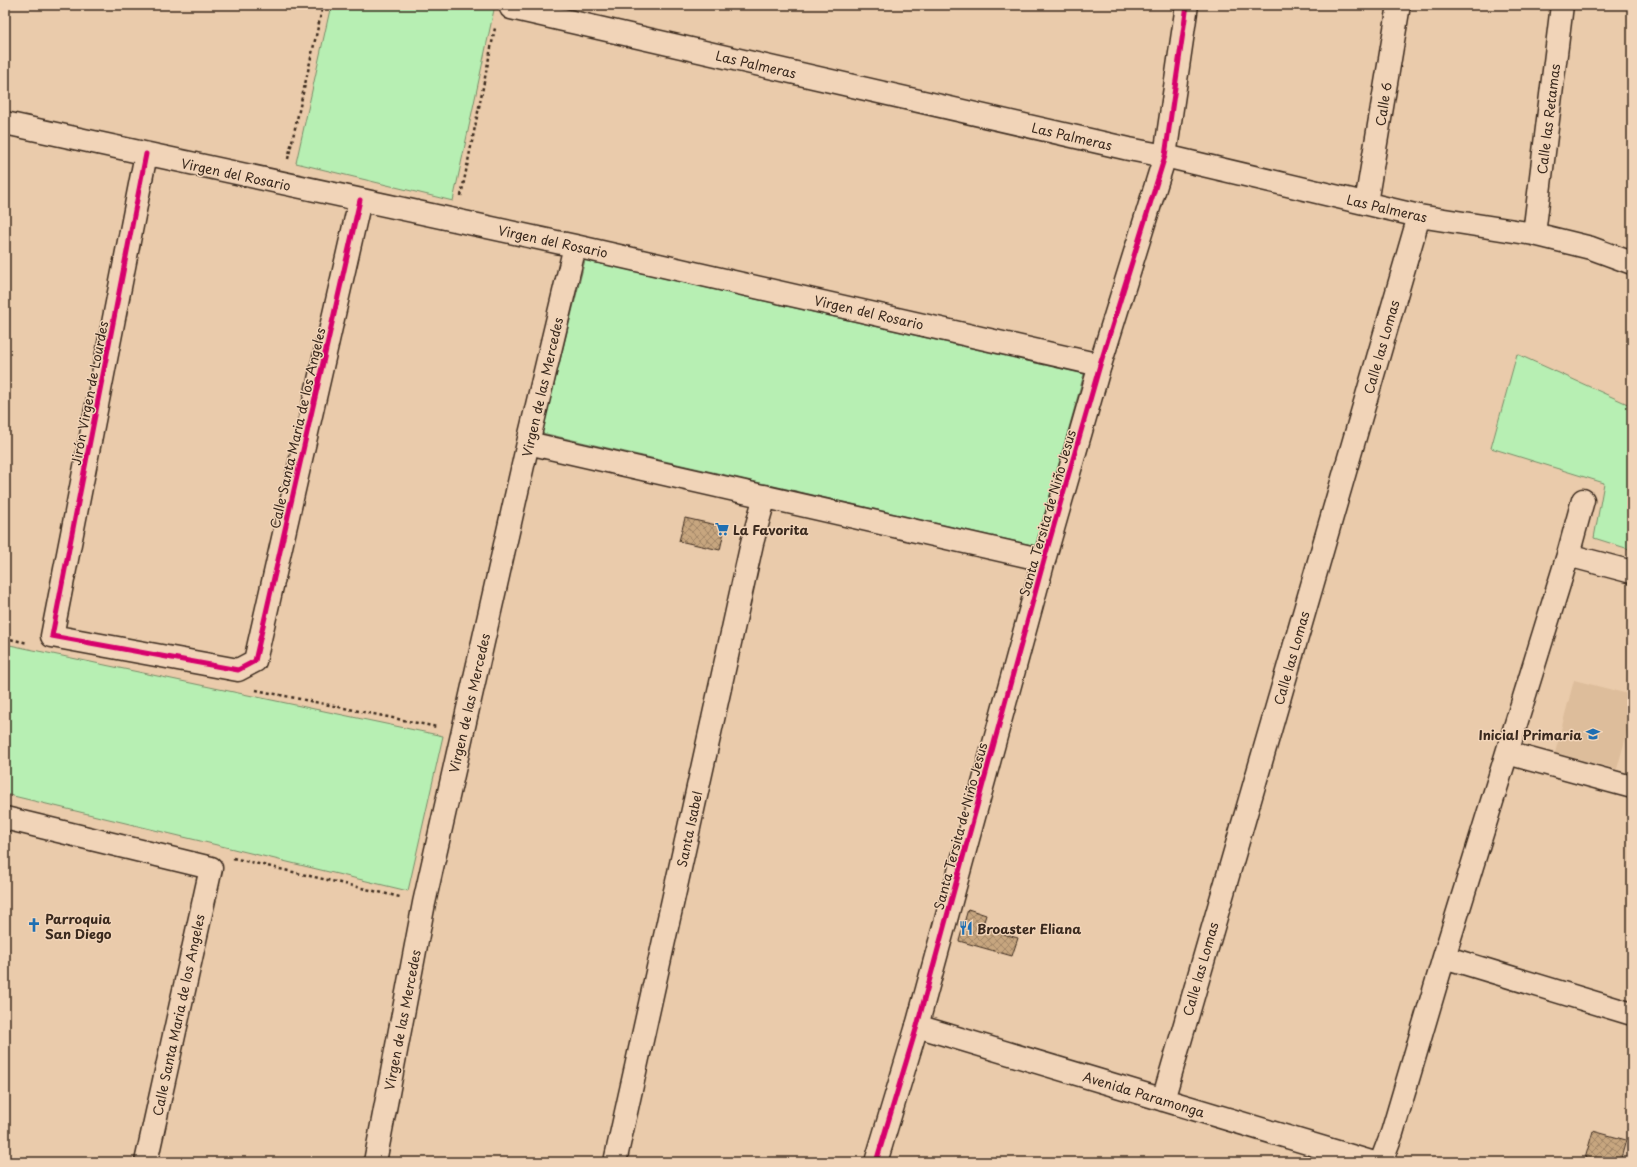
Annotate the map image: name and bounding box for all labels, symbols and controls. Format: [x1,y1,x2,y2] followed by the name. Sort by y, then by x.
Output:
[714,45,798,83] street label: Las Palmeras
[1532,63,1564,175] street label: Calle las Retamas
[1370,81,1396,127] street label: Calle 6
[1030,117,1114,155] street label: Las Palmeras
[179,153,293,195] street label: Virgen del Rosario
[1345,189,1429,227] street label: Las Palmeras
[496,220,610,262] street label: Virgen del Rosario
[812,290,926,334] street label: Virgen del Rosario
[1359,298,1403,396] street label: Calle las Lomas
[517,315,567,459] street label: Virgen de las Mercedes
[66,319,112,467] street label: Jirón Virgen de Lourdes
[265,326,329,530] street label: Calle Santa Maria de los Angeles
[1014,428,1080,598] street label: Santa Tersita de Niño Jesus
[733,520,809,539] place label: La Favorita
[714,521,730,537] supermarket icon: La Favorita
[1269,609,1313,707] street label: Calle las Lomas
[444,631,494,775] street label: Virgen de las Mercedes
[1479,725,1582,744] place label: Inicial Primaria
[1585,726,1601,742] school or university icon: Inicial Primaria
[929,740,991,912] street label: Santa Tersita de Niño Jesus
[672,789,706,869] street label: Santa Isabel
[45,909,112,943] place label: Parroquia San Diego
[147,912,209,1118] street label: Calle Santa Maria de los Angeles
[26,917,42,933] church icon: Parroquia San Diego
[977,919,1081,938] place label: Broaster Eliana
[958,920,974,936] restaurant icon: Broaster Eliana
[1178,920,1222,1018] street label: Calle las Lomas
[379,948,425,1092] street label: Virgen de las Mercedes
[1081,1066,1208,1122] street label: Avenida Paramonga

